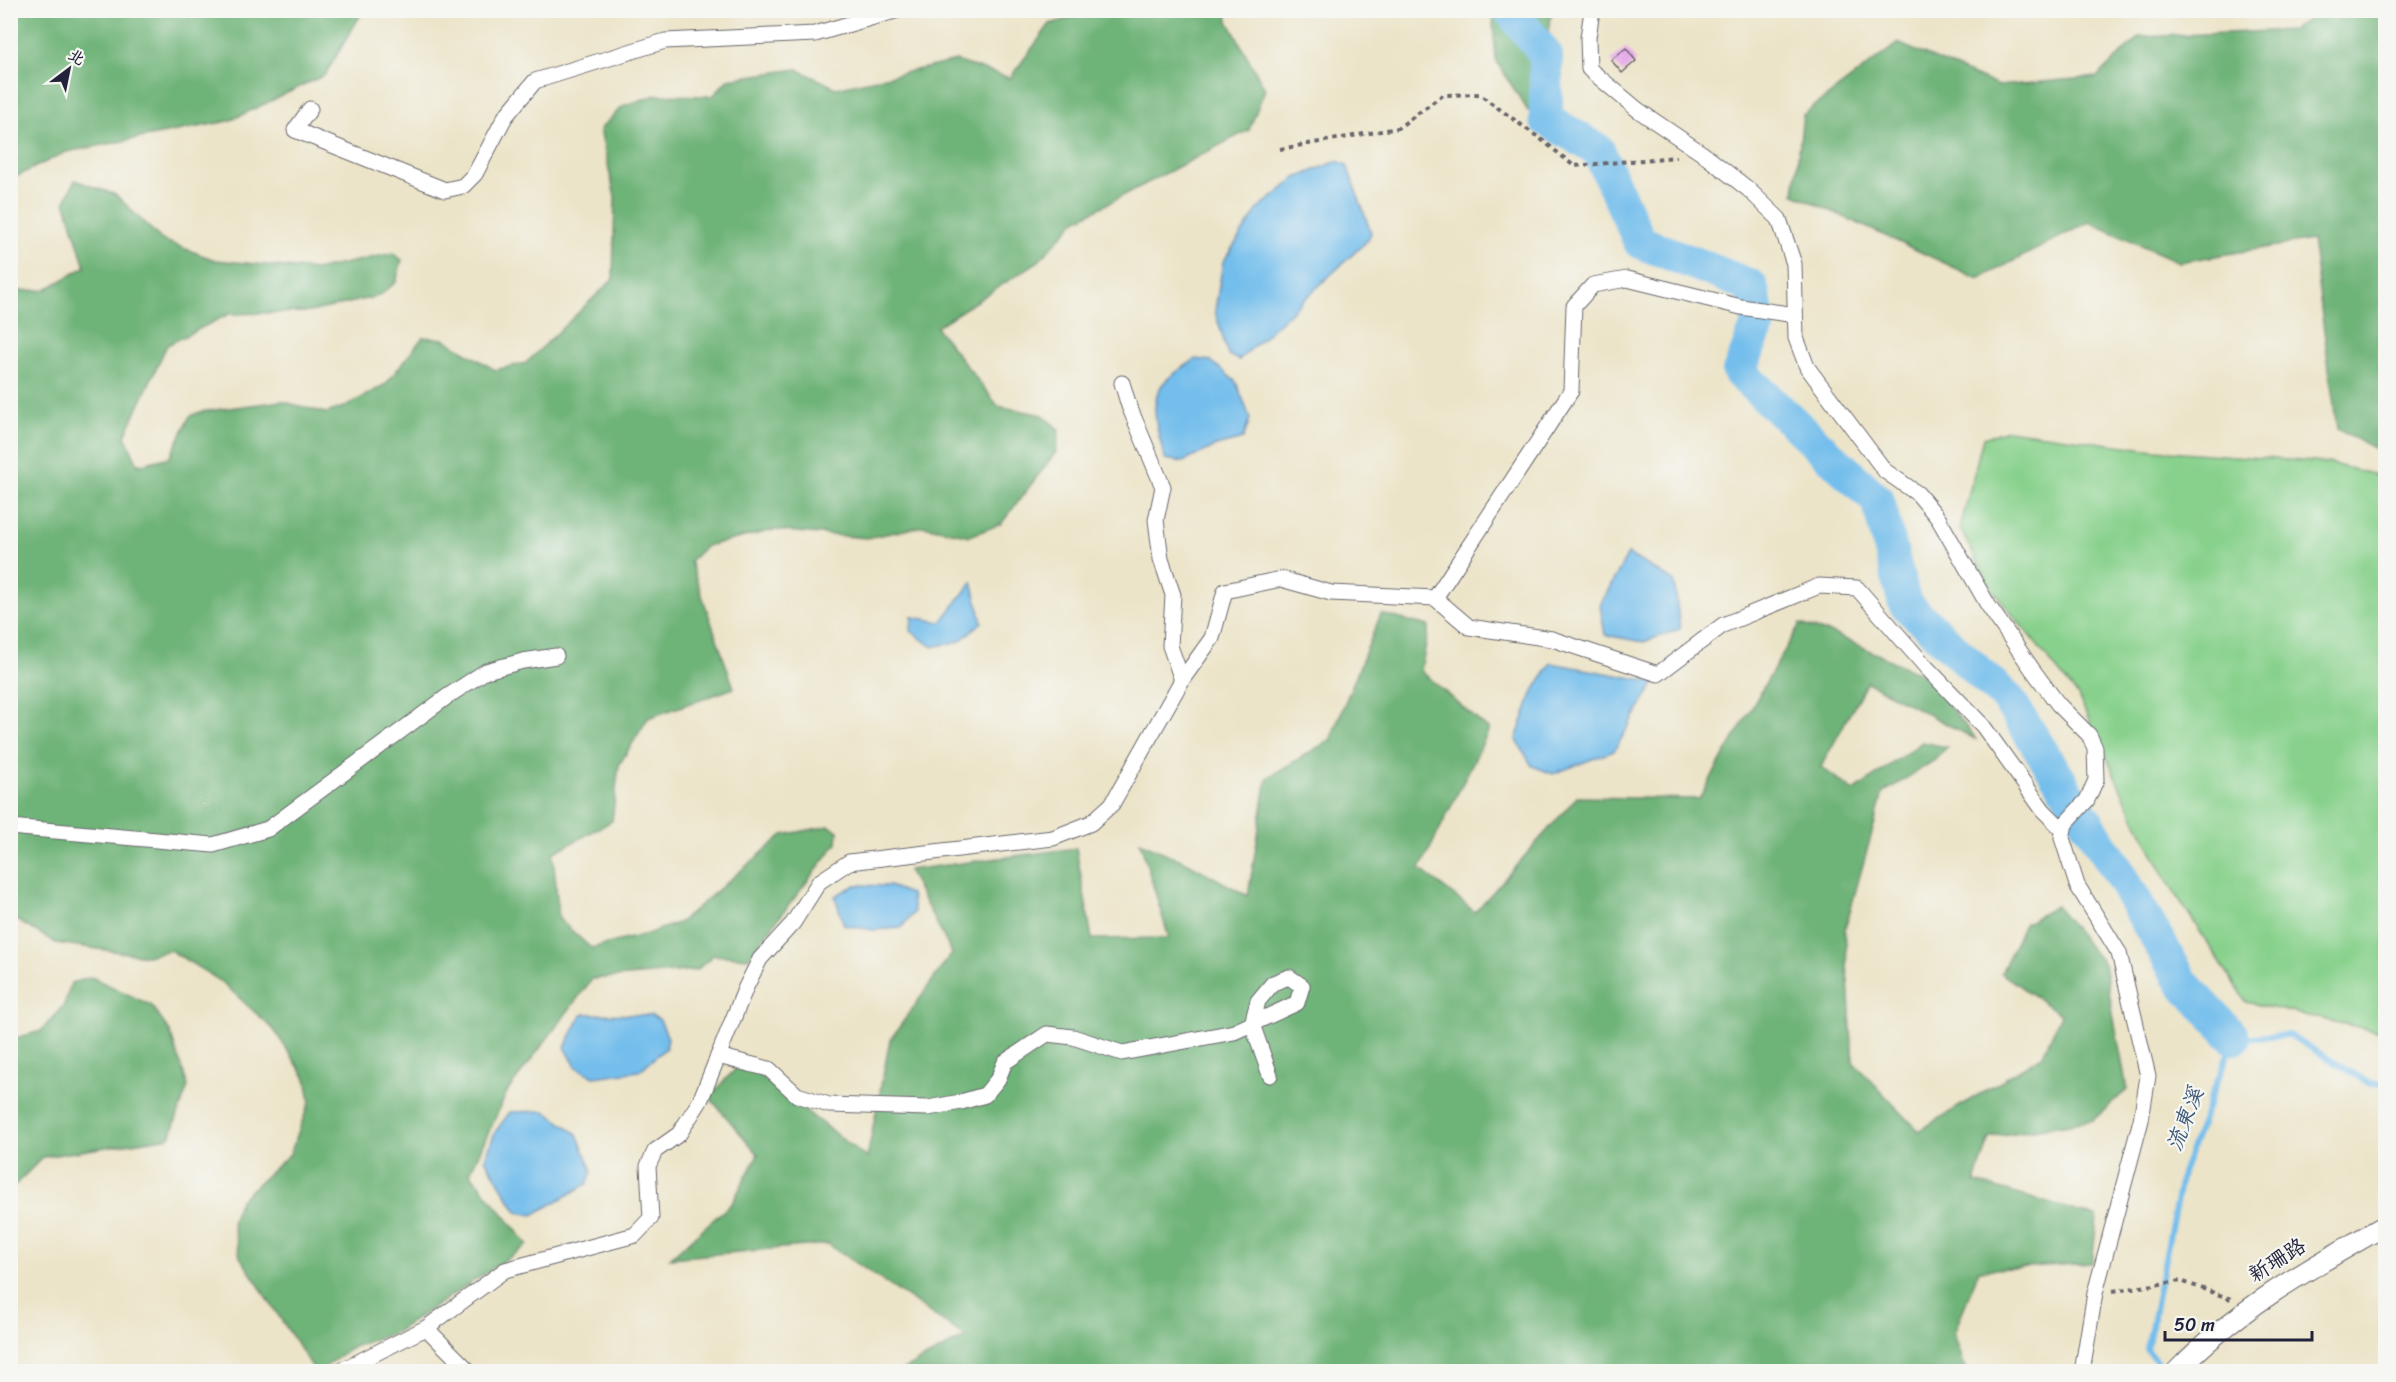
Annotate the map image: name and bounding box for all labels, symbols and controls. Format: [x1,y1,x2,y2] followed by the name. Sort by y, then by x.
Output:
[39,39,99,99] north arrow
[62,40,91,73] text: 北
[2154,1080,2215,1157] water label: 流東溪
[2240,1227,2314,1293] street label: 新珊路
[2165,1304,2312,1342] scale bar
[2174,1309,2215,1341] text: 50 m

